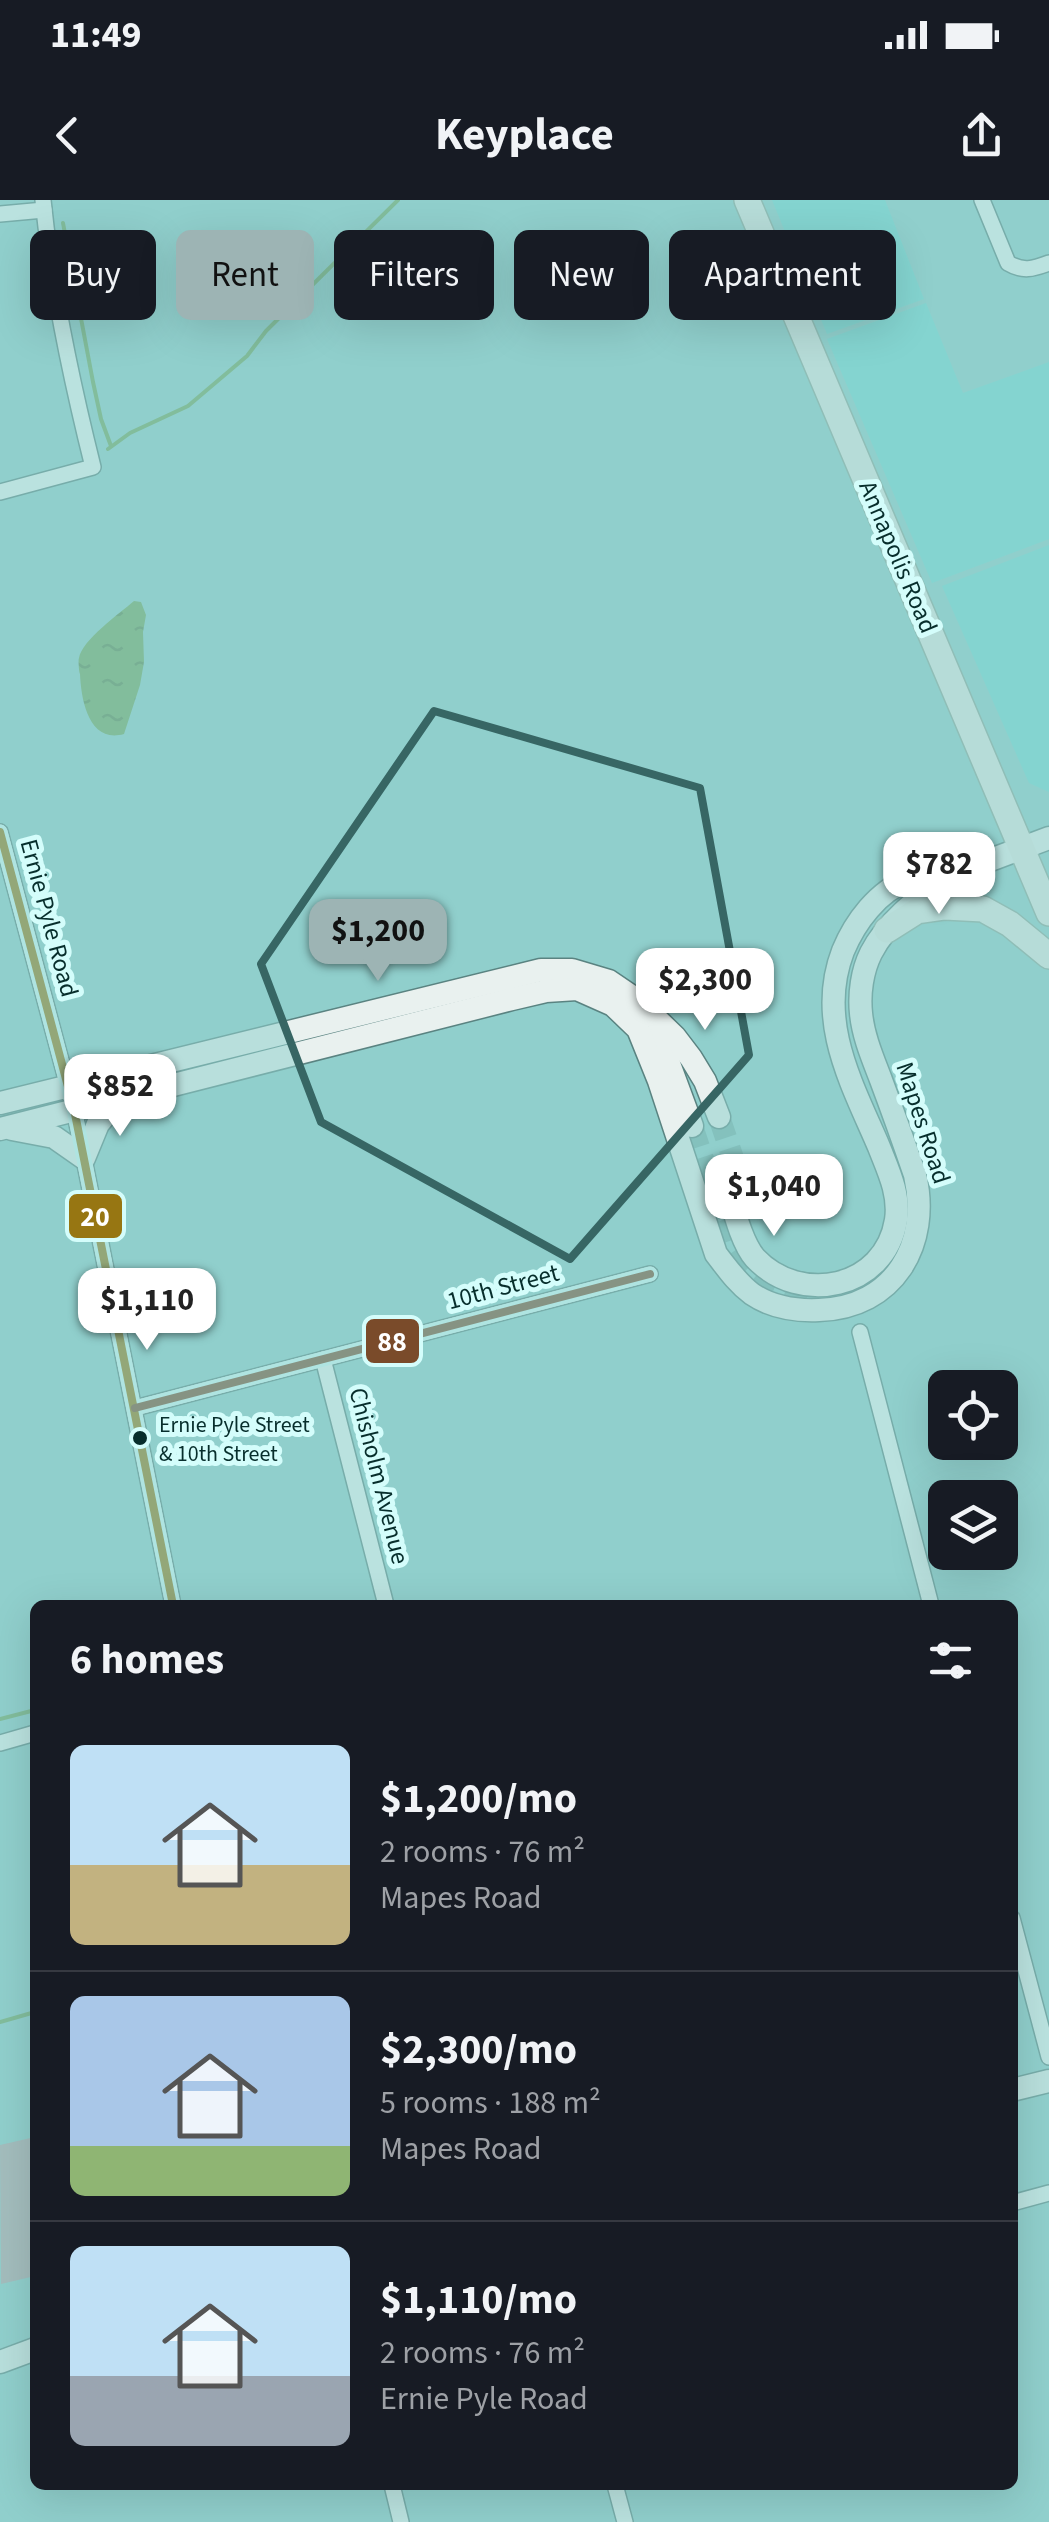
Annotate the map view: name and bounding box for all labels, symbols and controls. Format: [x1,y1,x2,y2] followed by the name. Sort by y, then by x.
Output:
[50,8,142,62] text: 11:49
[435,103,614,167] text: Keyplace
[40,108,95,163] icon: back
[954,108,1009,163] icon: share
[30,230,156,320] chip: Buy
[176,230,314,320] chip: Rent
[334,230,494,320] chip: Filters
[514,230,649,320] chip: New
[669,230,896,320] chip: Apartment
[850,475,946,639] street label: Annapolis Road
[880,832,998,917] pin: $782
[11,835,87,1001] street label: Ernie Pyle Road
[905,841,973,887] text: $782
[297,899,459,984] pin: $1,200
[331,908,425,954] text: $1,200
[624,948,786,1033] pin: $2,300
[658,957,752,1003] text: $2,300
[61,1054,179,1139] pin: $852
[886,1057,960,1189] street label: Mapes Road
[86,1063,154,1109] text: $852
[693,1154,855,1239] pin: $1,040
[727,1163,821,1209] text: $1,040
[67,1192,124,1240] line badge: 20
[80,1197,110,1237] text: 20
[443,1255,563,1319] street label: 10th Street
[66,1268,228,1353] pin: $1,110
[100,1277,194,1323] text: $1,110
[364,1317,421,1365] line badge: 88
[377,1322,407,1362] text: 88
[928,1370,1018,1570] map controls
[928,1370,1018,1460] button: locate
[340,1384,418,1568] street label: Chisholm Avenue
[159,1409,310,1470] place label: Ernie Pyle Street & 10th Street
[130,1428,150,1448] marker: Ernie Pyle Street & 10th Street
[928,1480,1018,1570] button: layers
[70,1630,224,1690] text: 6 homes
[923,1633,978,1688] icon: filters
[380,1769,577,1829] text: $1,200/mo
[150,1785,270,1905] icon: home
[380,1829,585,1875] text: 2 rooms · 76 m²
[380,1875,542,1921] text: Mapes Road
[380,2020,577,2080] text: $2,300/mo
[150,2036,270,2156] icon: home
[380,2080,601,2126] text: 5 rooms · 188 m²
[380,2126,542,2172] text: Mapes Road
[380,2270,577,2330] text: $1,110/mo
[150,2286,270,2406] icon: home
[380,2330,585,2376] text: 2 rooms · 76 m²
[380,2376,588,2422] text: Ernie Pyle Road

